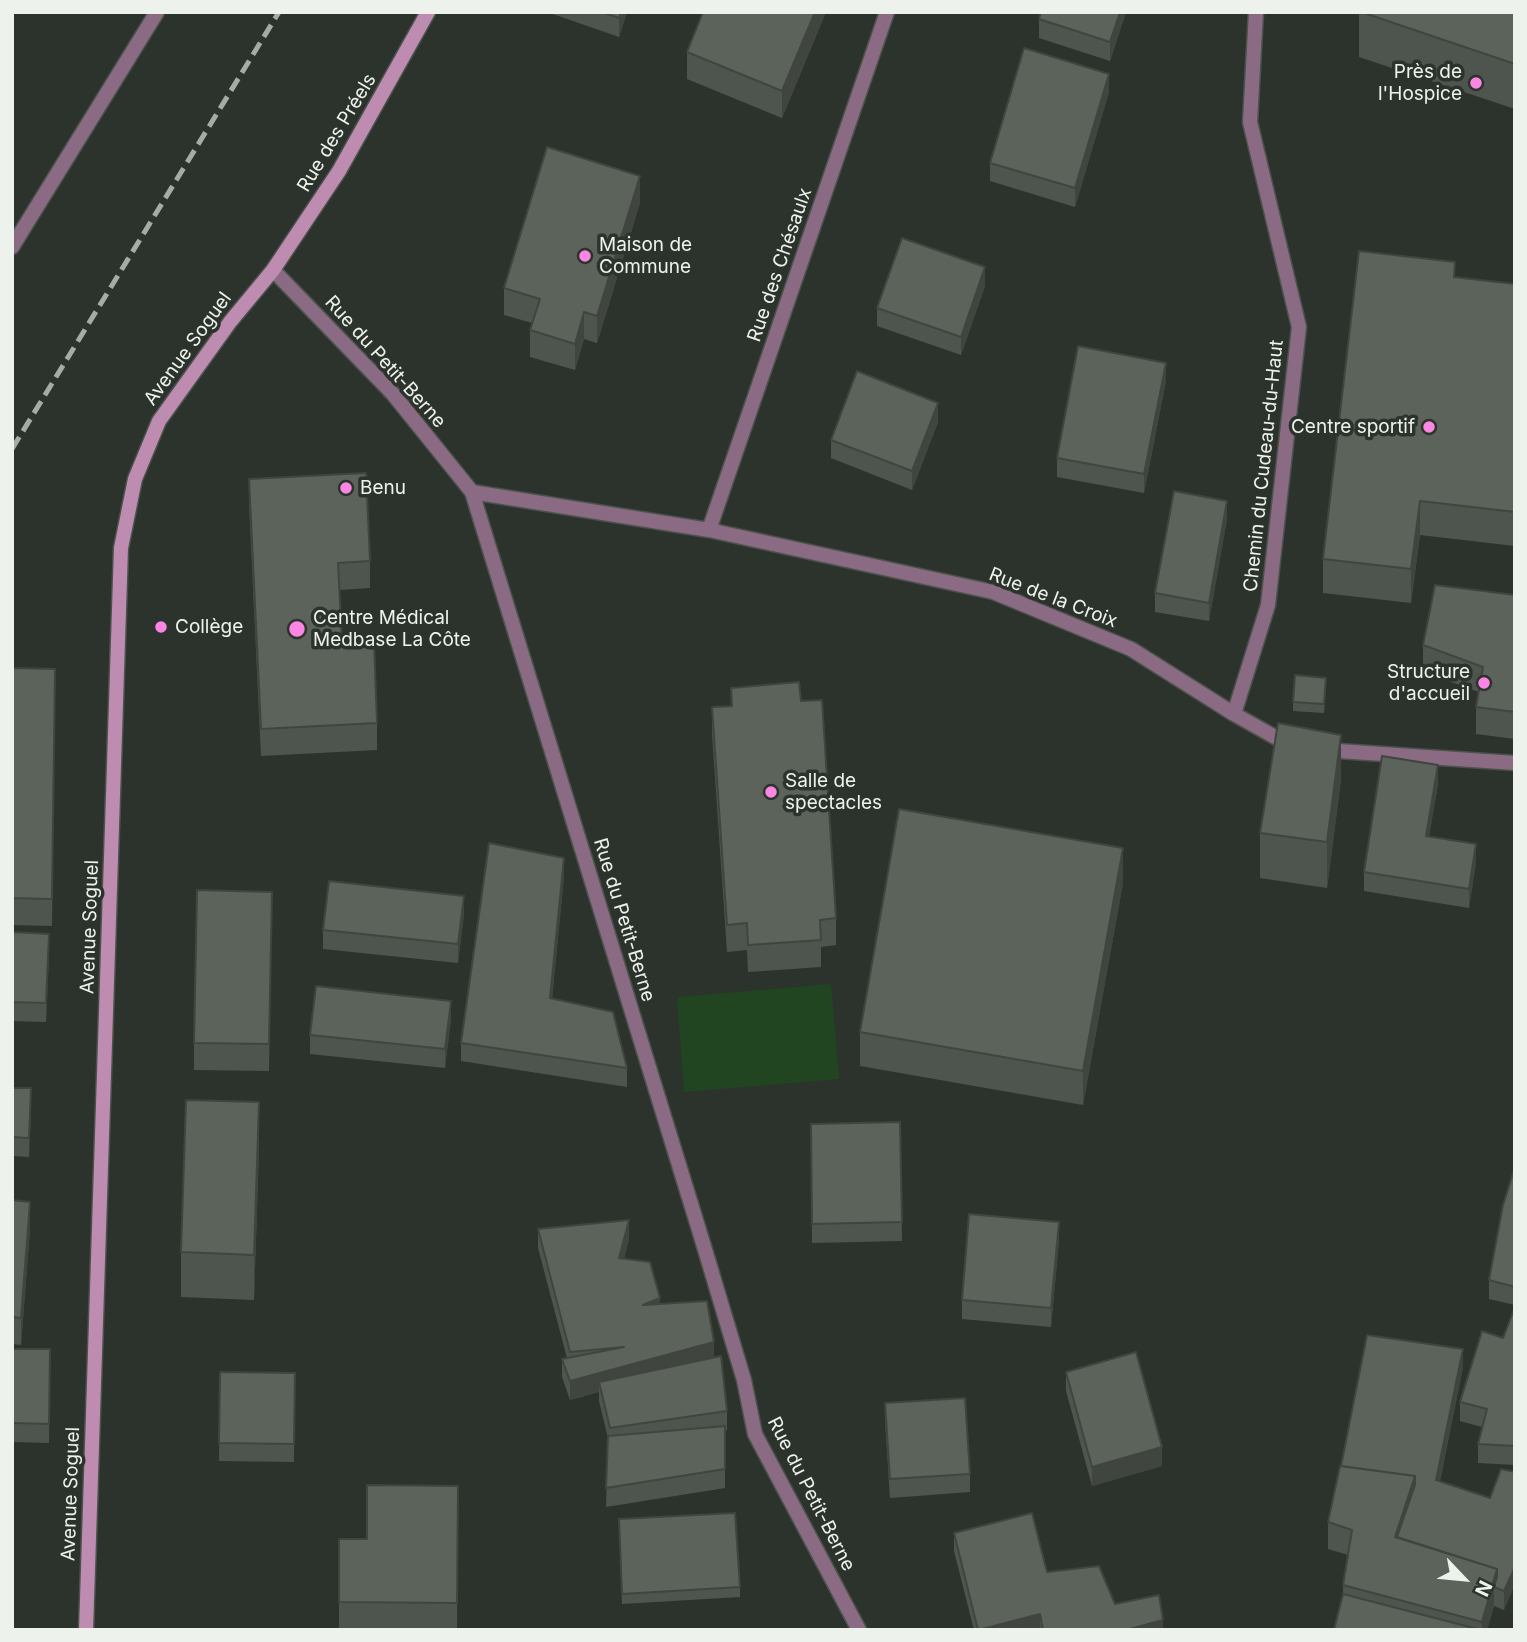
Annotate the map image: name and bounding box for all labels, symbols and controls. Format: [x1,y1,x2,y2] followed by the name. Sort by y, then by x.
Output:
[1378,61,1462,105] place label: Près de l'Hospice
[293,70,381,196] street label: Rue des Préels
[1468,75,1484,91] marker: Près de l'Hospice
[743,185,817,345] street label: Rue des Chésaulx
[599,234,692,278] place label: Maison de Commune
[577,248,593,264] marker: Maison de Commune
[139,288,237,410] street label: Avenue Soguel
[320,291,450,433] street label: Rue du Petit-Berne
[1239,339,1289,593] street label: Chemin du Cudeau-du-Haut
[1291,416,1415,438] place label: Centre sportif
[1421,419,1437,435] marker: Centre sportif
[360,477,406,499] place label: Benu
[338,480,354,496] marker: Benu
[986,563,1120,633] street label: Rue de la Croix
[313,607,471,651] place label: Centre Médical Medbase La Côte
[175,616,243,638] place label: Collège
[153,619,169,635] marker: Collège
[287,619,307,639] marker: Centre Médical Medbase La Côte
[1387,661,1470,705] place label: Structure d'accueil
[1476,675,1492,691] marker: Structure d'accueil
[785,770,882,814] place label: Salle de spectacles
[763,784,779,800] marker: Salle de spectacles
[588,835,660,1005] street label: Rue du Petit-Berne
[76,860,104,994] street label: Avenue Soguel
[762,1413,860,1575] street label: Rue du Petit-Berne
[57,1427,85,1561] street label: Avenue Soguel
[1429,1544,1499,1614] north arrow
[1470,1577,1497,1600] text: N

